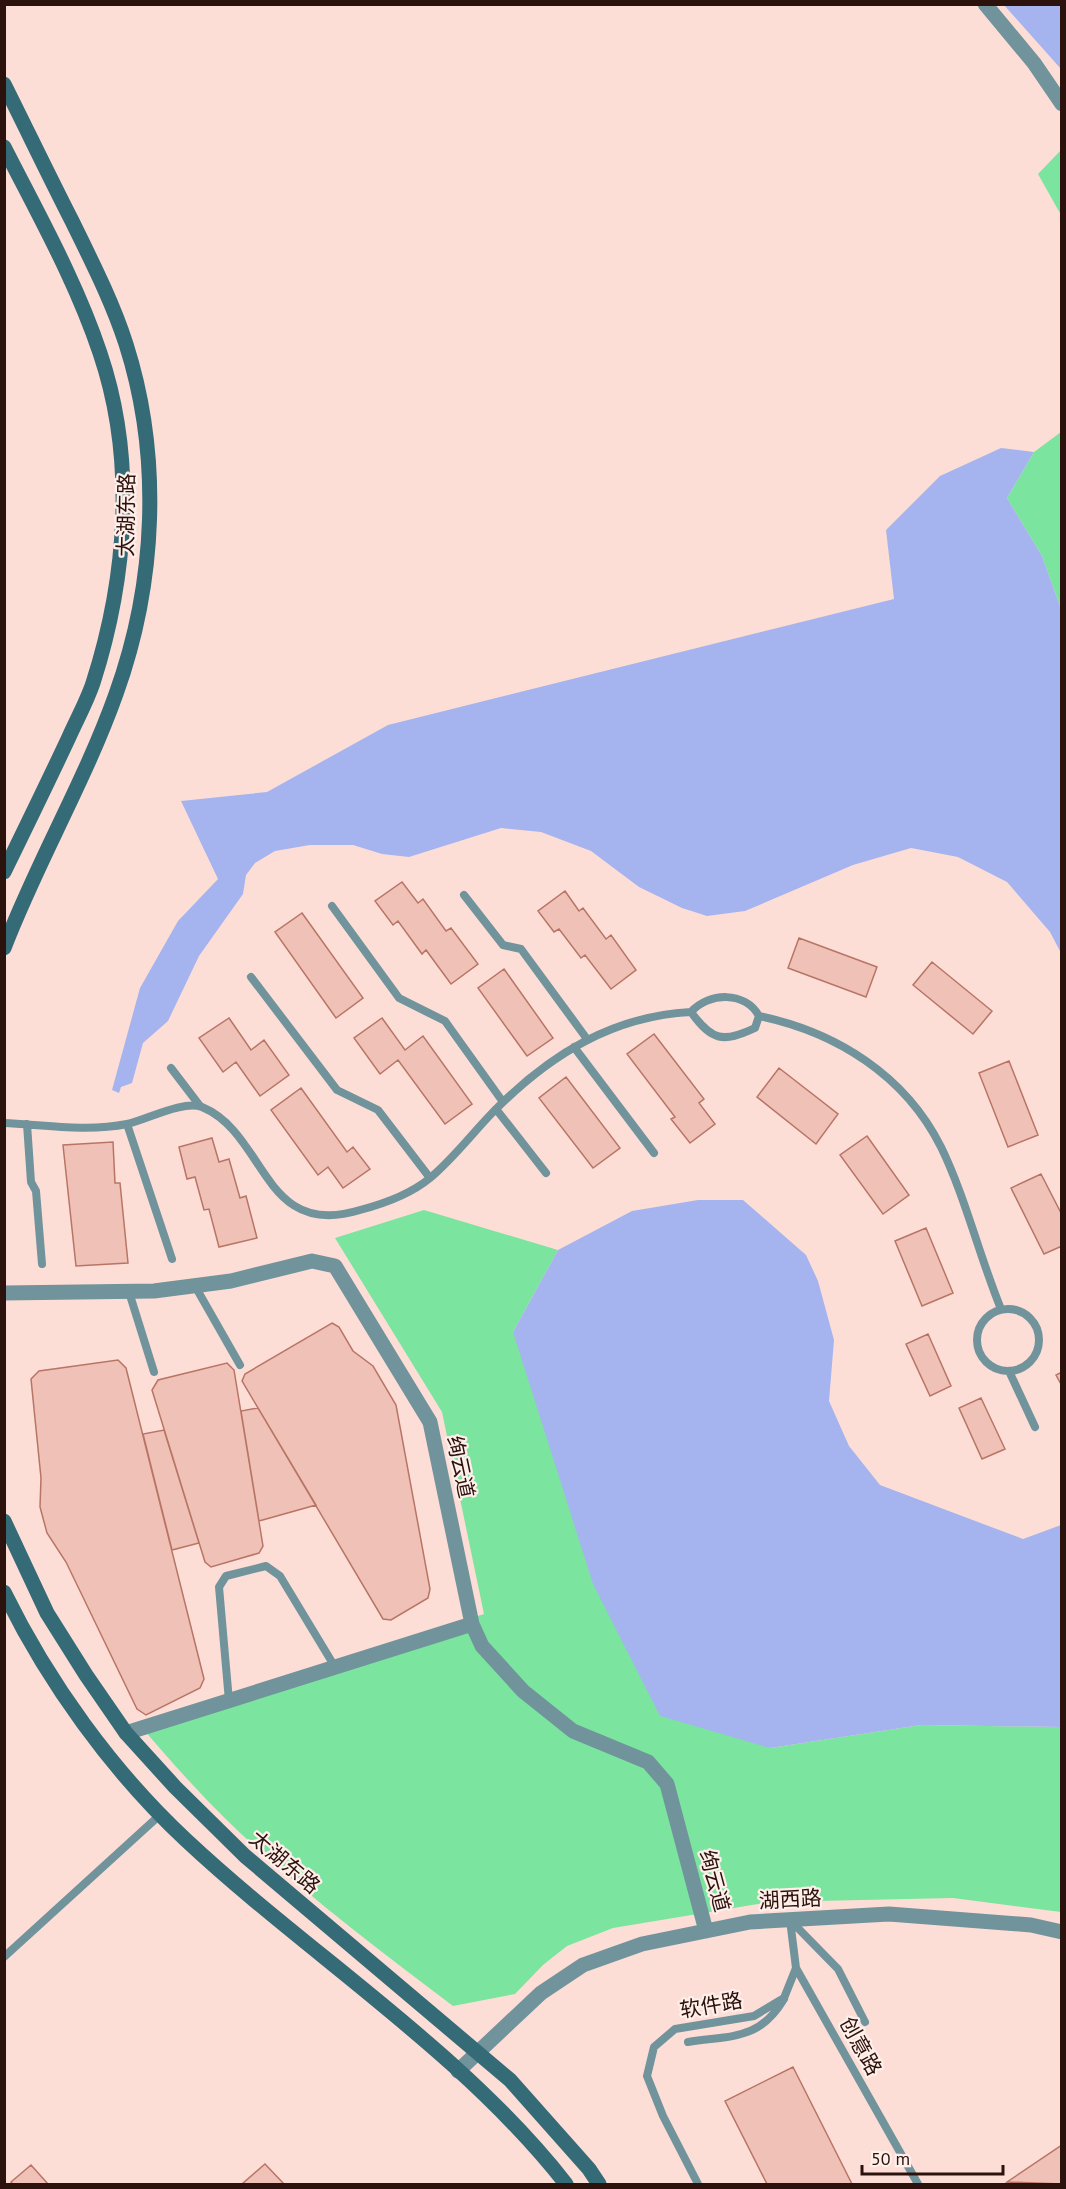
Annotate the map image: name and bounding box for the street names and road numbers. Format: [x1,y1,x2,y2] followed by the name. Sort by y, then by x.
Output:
[112,473,140,557] street label: 太湖东路
[441,1433,481,1501] street label: 绚云道
[244,1825,326,1899] street label: 太湖东路
[694,1847,736,1915] street label: 绚云道
[758,1884,822,1914] street label: 湖西路
[678,1986,744,2024] street label: 软件路
[834,2012,888,2080] street label: 创意路

